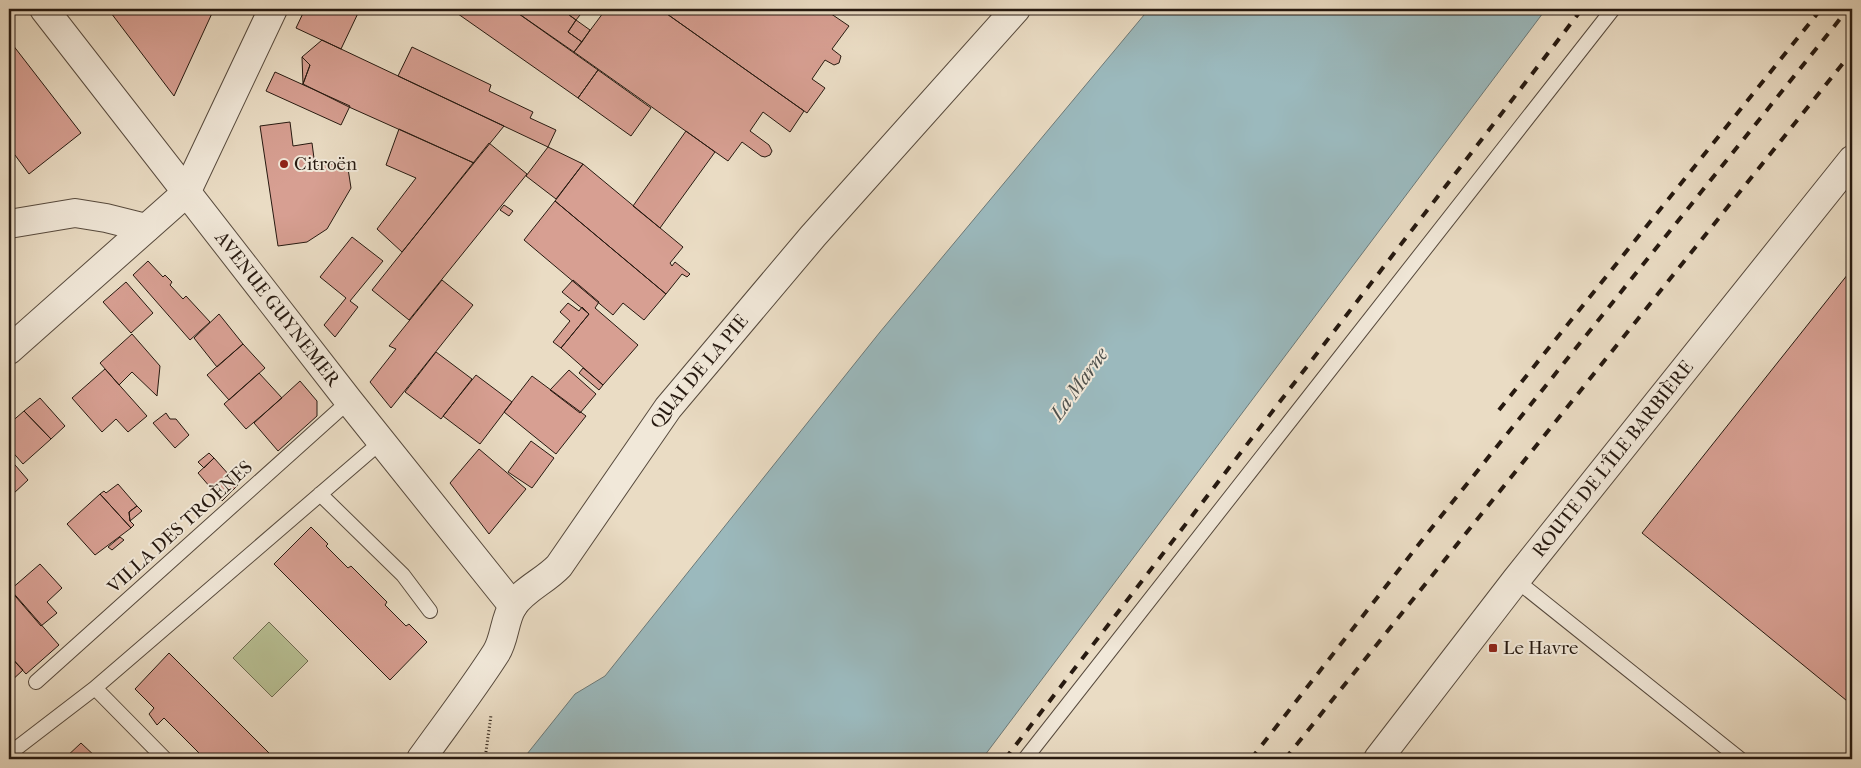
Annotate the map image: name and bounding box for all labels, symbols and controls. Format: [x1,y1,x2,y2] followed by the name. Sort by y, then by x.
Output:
[294,153,357,175] place label: Citroën
[278,158,290,170] marker: Citroën
[210,226,345,392] street label: AVENUE GUYNEMER
[646,310,753,433] street label: QUAI DE LA PIE
[1044,343,1113,426] water label: La Marne
[1528,356,1698,562] street label: ROUTE DE L'ÎLE BARBIÈRE
[102,456,257,599] street label: VILLA DES TROÈNES
[1503,637,1578,659] place label: Le Havre
[1487,642,1499,654] marker: Le Havre

